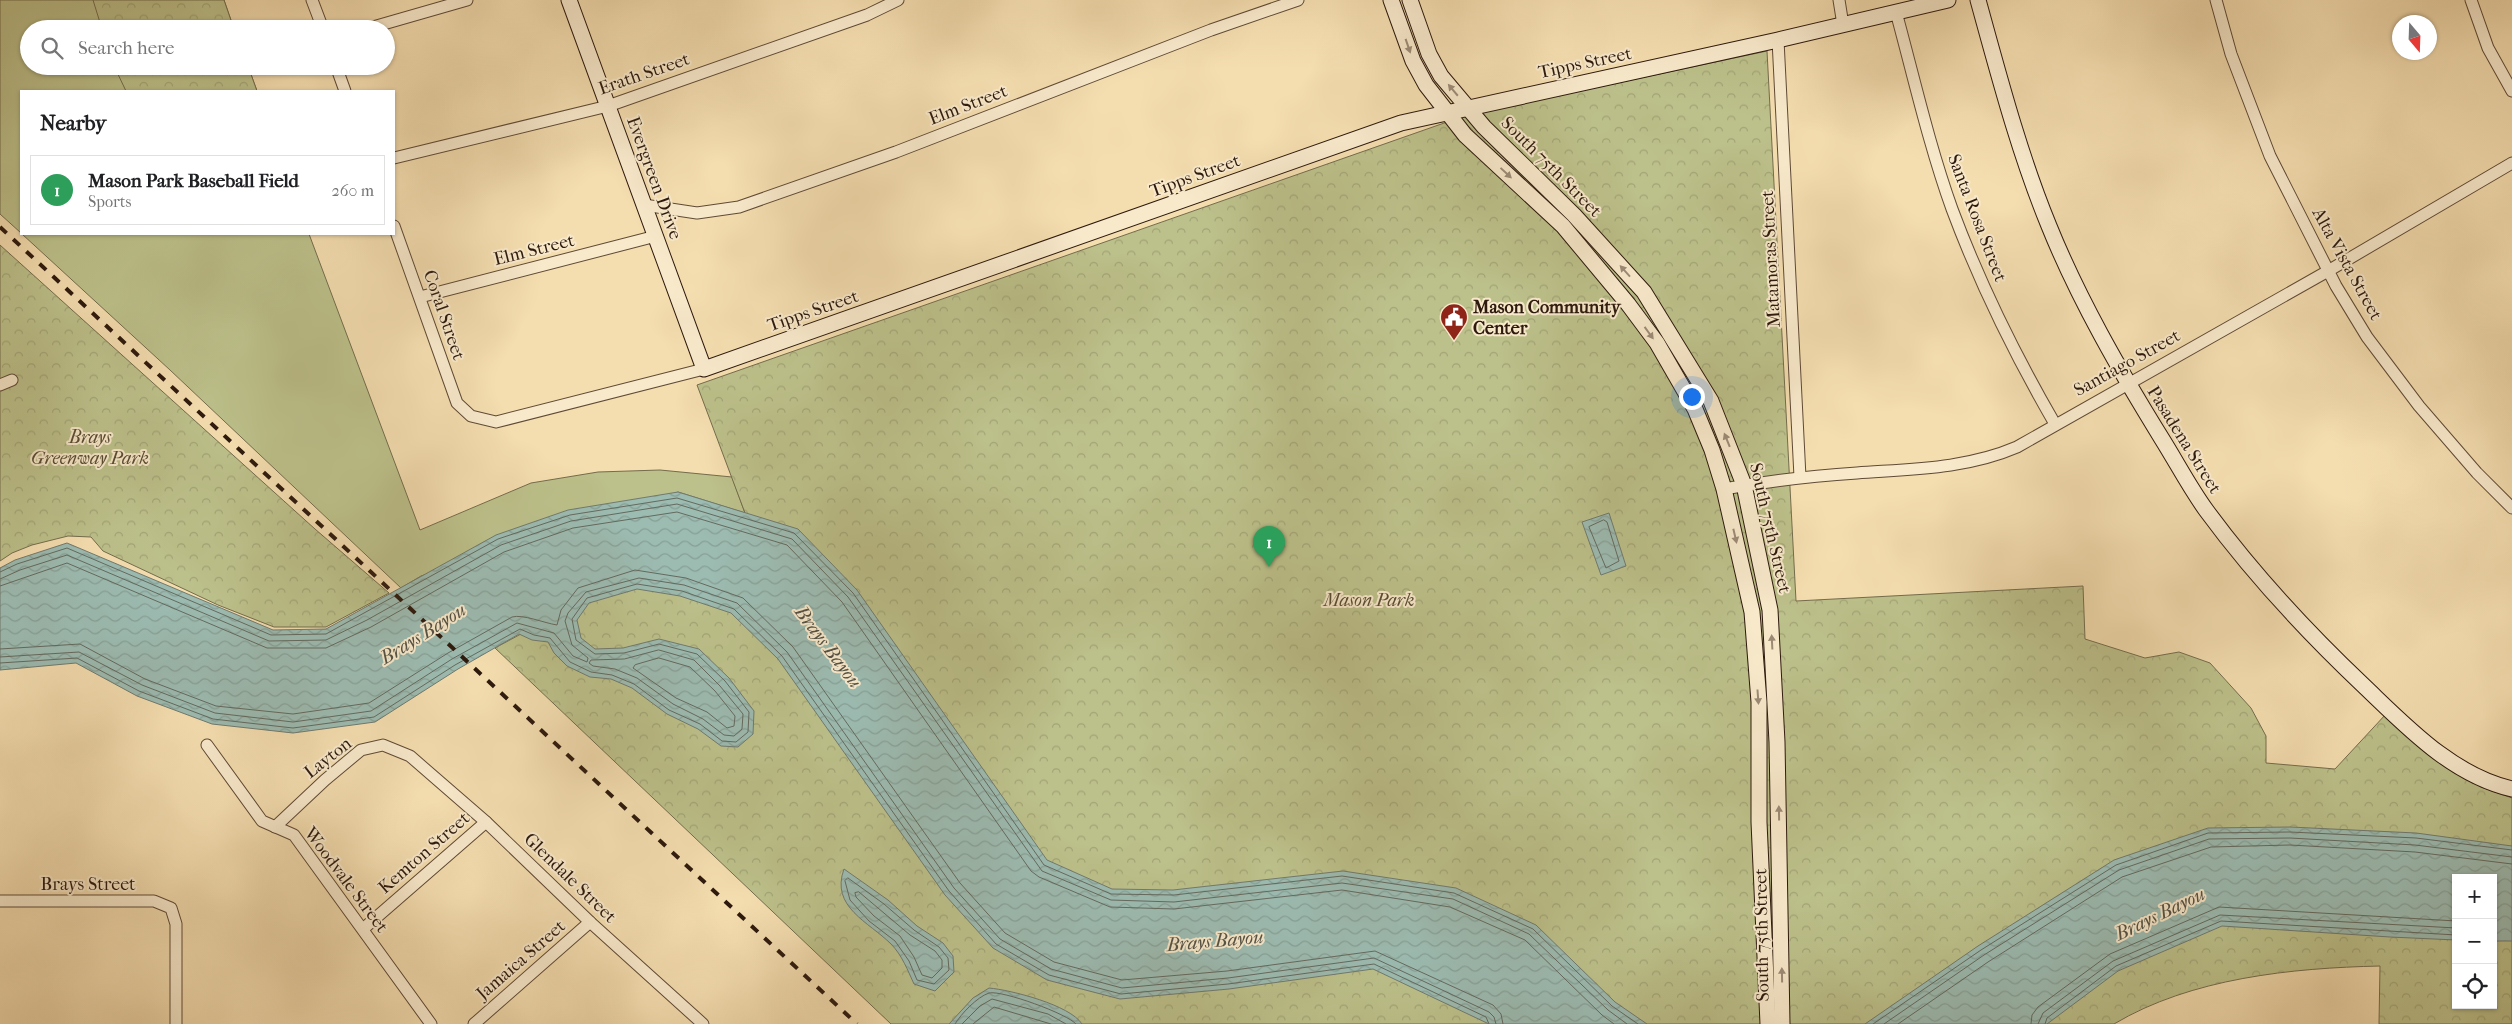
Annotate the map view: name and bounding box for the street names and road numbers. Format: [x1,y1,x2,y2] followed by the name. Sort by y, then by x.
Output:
[1537,43,1634,83] street label: Tipps Street
[596,48,693,99] street label: Erath Street
[926,80,1011,130] street label: Elm Street
[1497,113,1606,222] street label: South 75th Street
[622,114,686,242] street label: Evergreen Drive
[1147,150,1244,202] street label: Tipps Street
[1943,151,2011,285] street label: Santa Rosa Street
[1757,189,1785,328] street label: Matamoras Street
[2307,203,2387,324] street label: Alta Vista Street
[492,230,577,270] street label: Elm Street
[419,267,469,363] street label: Coral Street
[765,285,862,336] street label: Tipps Street
[2070,325,2184,401] street label: Santiago Street
[2143,382,2226,498] street label: Pasadena Street
[1745,461,1795,596] street label: South 75th Street
[300,733,356,783] street label: Layton
[374,807,474,898] street label: Kemton Street
[299,822,393,937] street label: Woodvale Street
[520,829,621,928] street label: Glendale Street
[1750,868,1774,1002] street label: South 75th Street
[41,874,136,895] street label: Brays Street
[471,915,570,1006] street label: Jamaica Street

